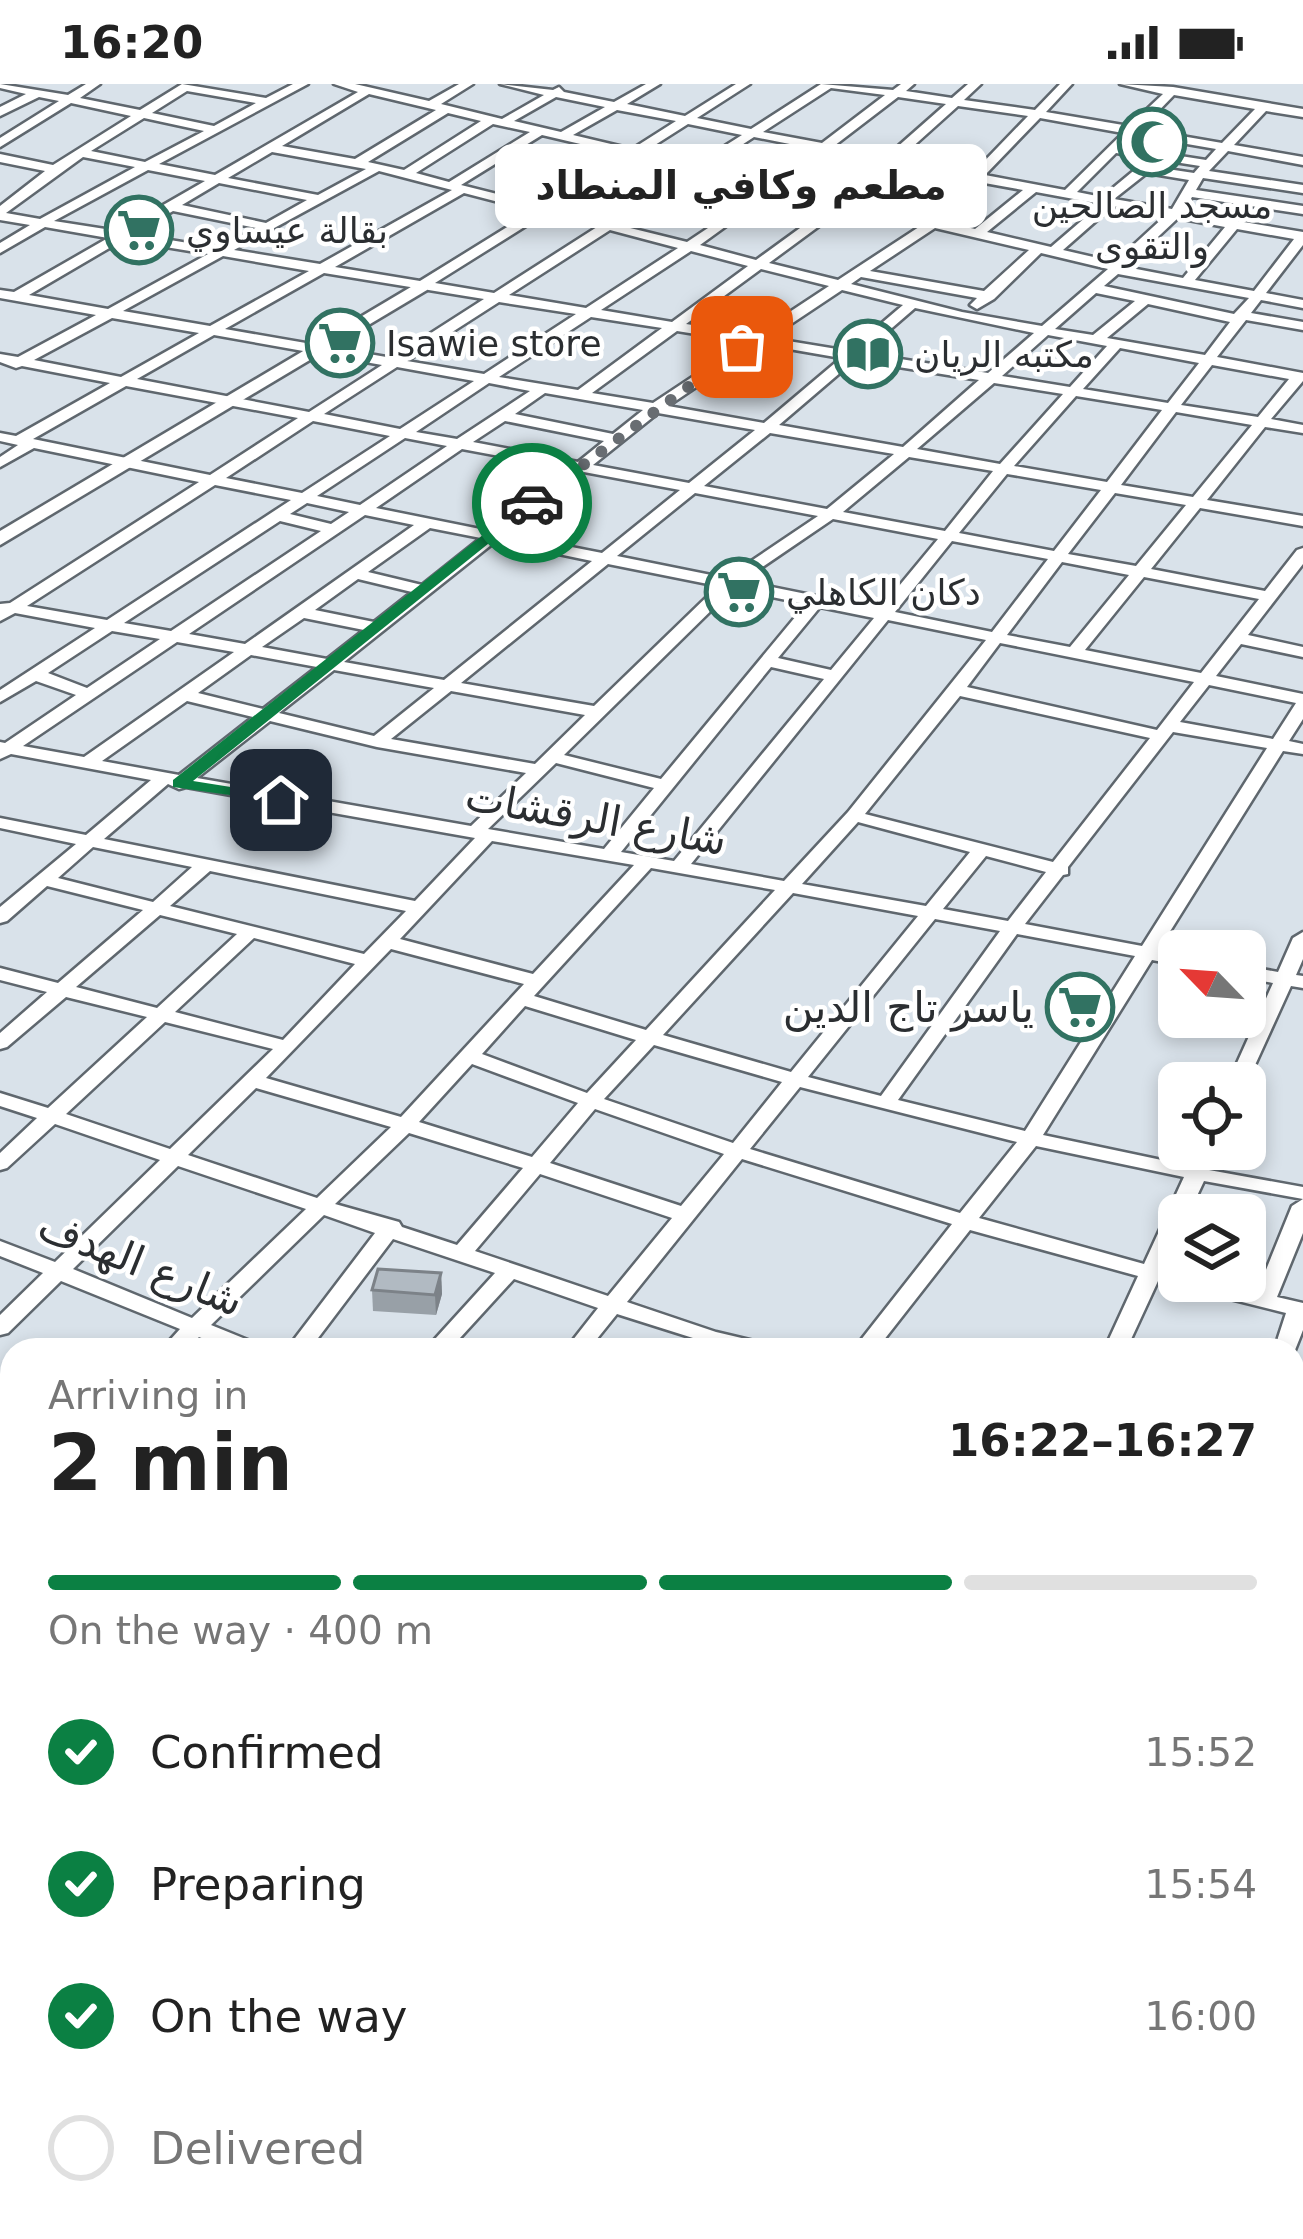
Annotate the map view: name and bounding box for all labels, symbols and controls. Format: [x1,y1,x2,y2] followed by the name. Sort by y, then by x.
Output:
[60,16,203,69] text: 16:20
[1117,107,1187,177] mosque icon: مسجد الصالحين والتقوى
[496,143,988,227] callout: مطعم وكافي المنطاد
[535,163,947,208] text: مطعم وكافي المنطاد
[1032,185,1272,268] place label: مسجد الصالحين والتقوى
[104,195,174,265] supermarket icon: بقالة عيساوي
[186,210,388,252] place label: بقالة عيساوي
[691,296,793,398] pin
[305,308,375,378] supermarket icon: Isawie store
[709,314,775,380] icon: bag
[833,319,903,389] library icon: مكتبه الريان
[386,323,602,364] place label: Isawie store
[914,334,1094,376] place label: مكتبه الريان
[472,443,592,563] courier
[499,470,565,536] icon: car
[704,557,774,627] supermarket icon: دكان الكاهلي
[786,572,981,614] place label: دكان الكاهلي
[230,749,332,851] pin
[248,767,314,833] icon: home
[462,771,730,865] street label: شارع الرقشات
[1158,930,1266,1038] north arrow
[1158,930,1266,1302] map controls
[1045,972,1115,1042] supermarket icon: ياسر تاج الدين
[783,983,1034,1032] place label: ياسر تاج الدين
[1158,1062,1266,1170] button: locate
[1158,1194,1266,1302] button: layers
[31,1200,250,1327] street label: شارع الهدف
[48,1373,248,1418] text: Arriving in
[948,1414,1257,1467] text: 16:22–16:27
[48,1418,293,1508] text: 2 min
[48,1608,433,1653] text: On the way · 400 m
[48,1719,114,1785] icon: check
[150,1726,384,1779] text: Confirmed
[1145,1730,1257,1775] text: 15:52
[48,1851,114,1917] icon: check
[150,1858,366,1911] text: Preparing
[1145,1862,1257,1907] text: 15:54
[48,1983,114,2049] icon: check
[150,1990,407,2043] text: On the way
[1145,1994,1257,2039] text: 16:00
[150,2122,365,2175] text: Delivered

